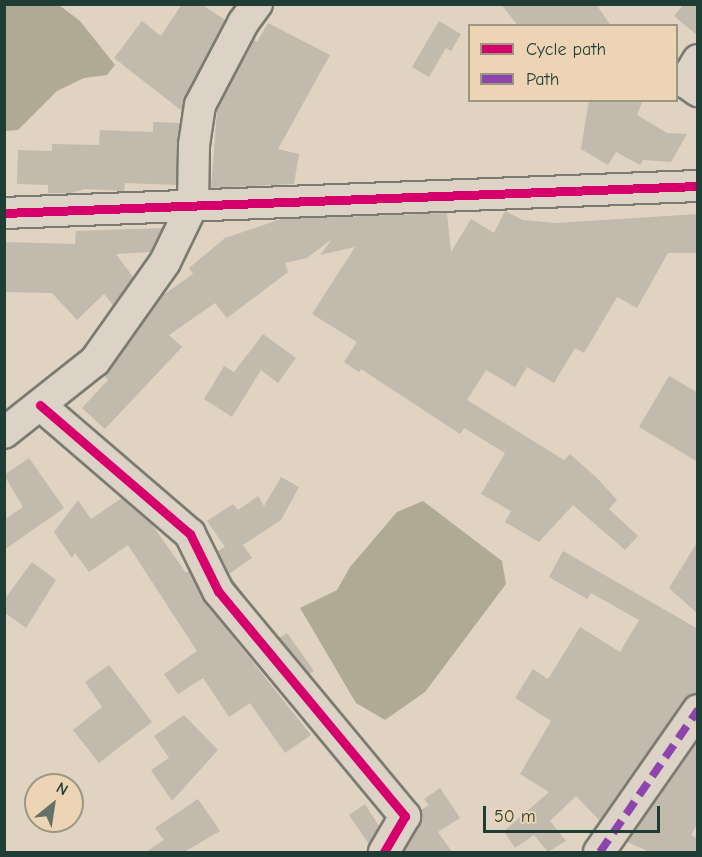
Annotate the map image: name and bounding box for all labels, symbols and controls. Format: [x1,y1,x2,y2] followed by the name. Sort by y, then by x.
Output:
[468,24,678,102] legend
[526,39,606,60] text: Cycle path
[526,69,559,90] text: Path
[24,773,84,833] north arrow
[53,779,71,800] text: N
[486,794,663,832] scale bar
[494,806,536,827] text: 50 m

